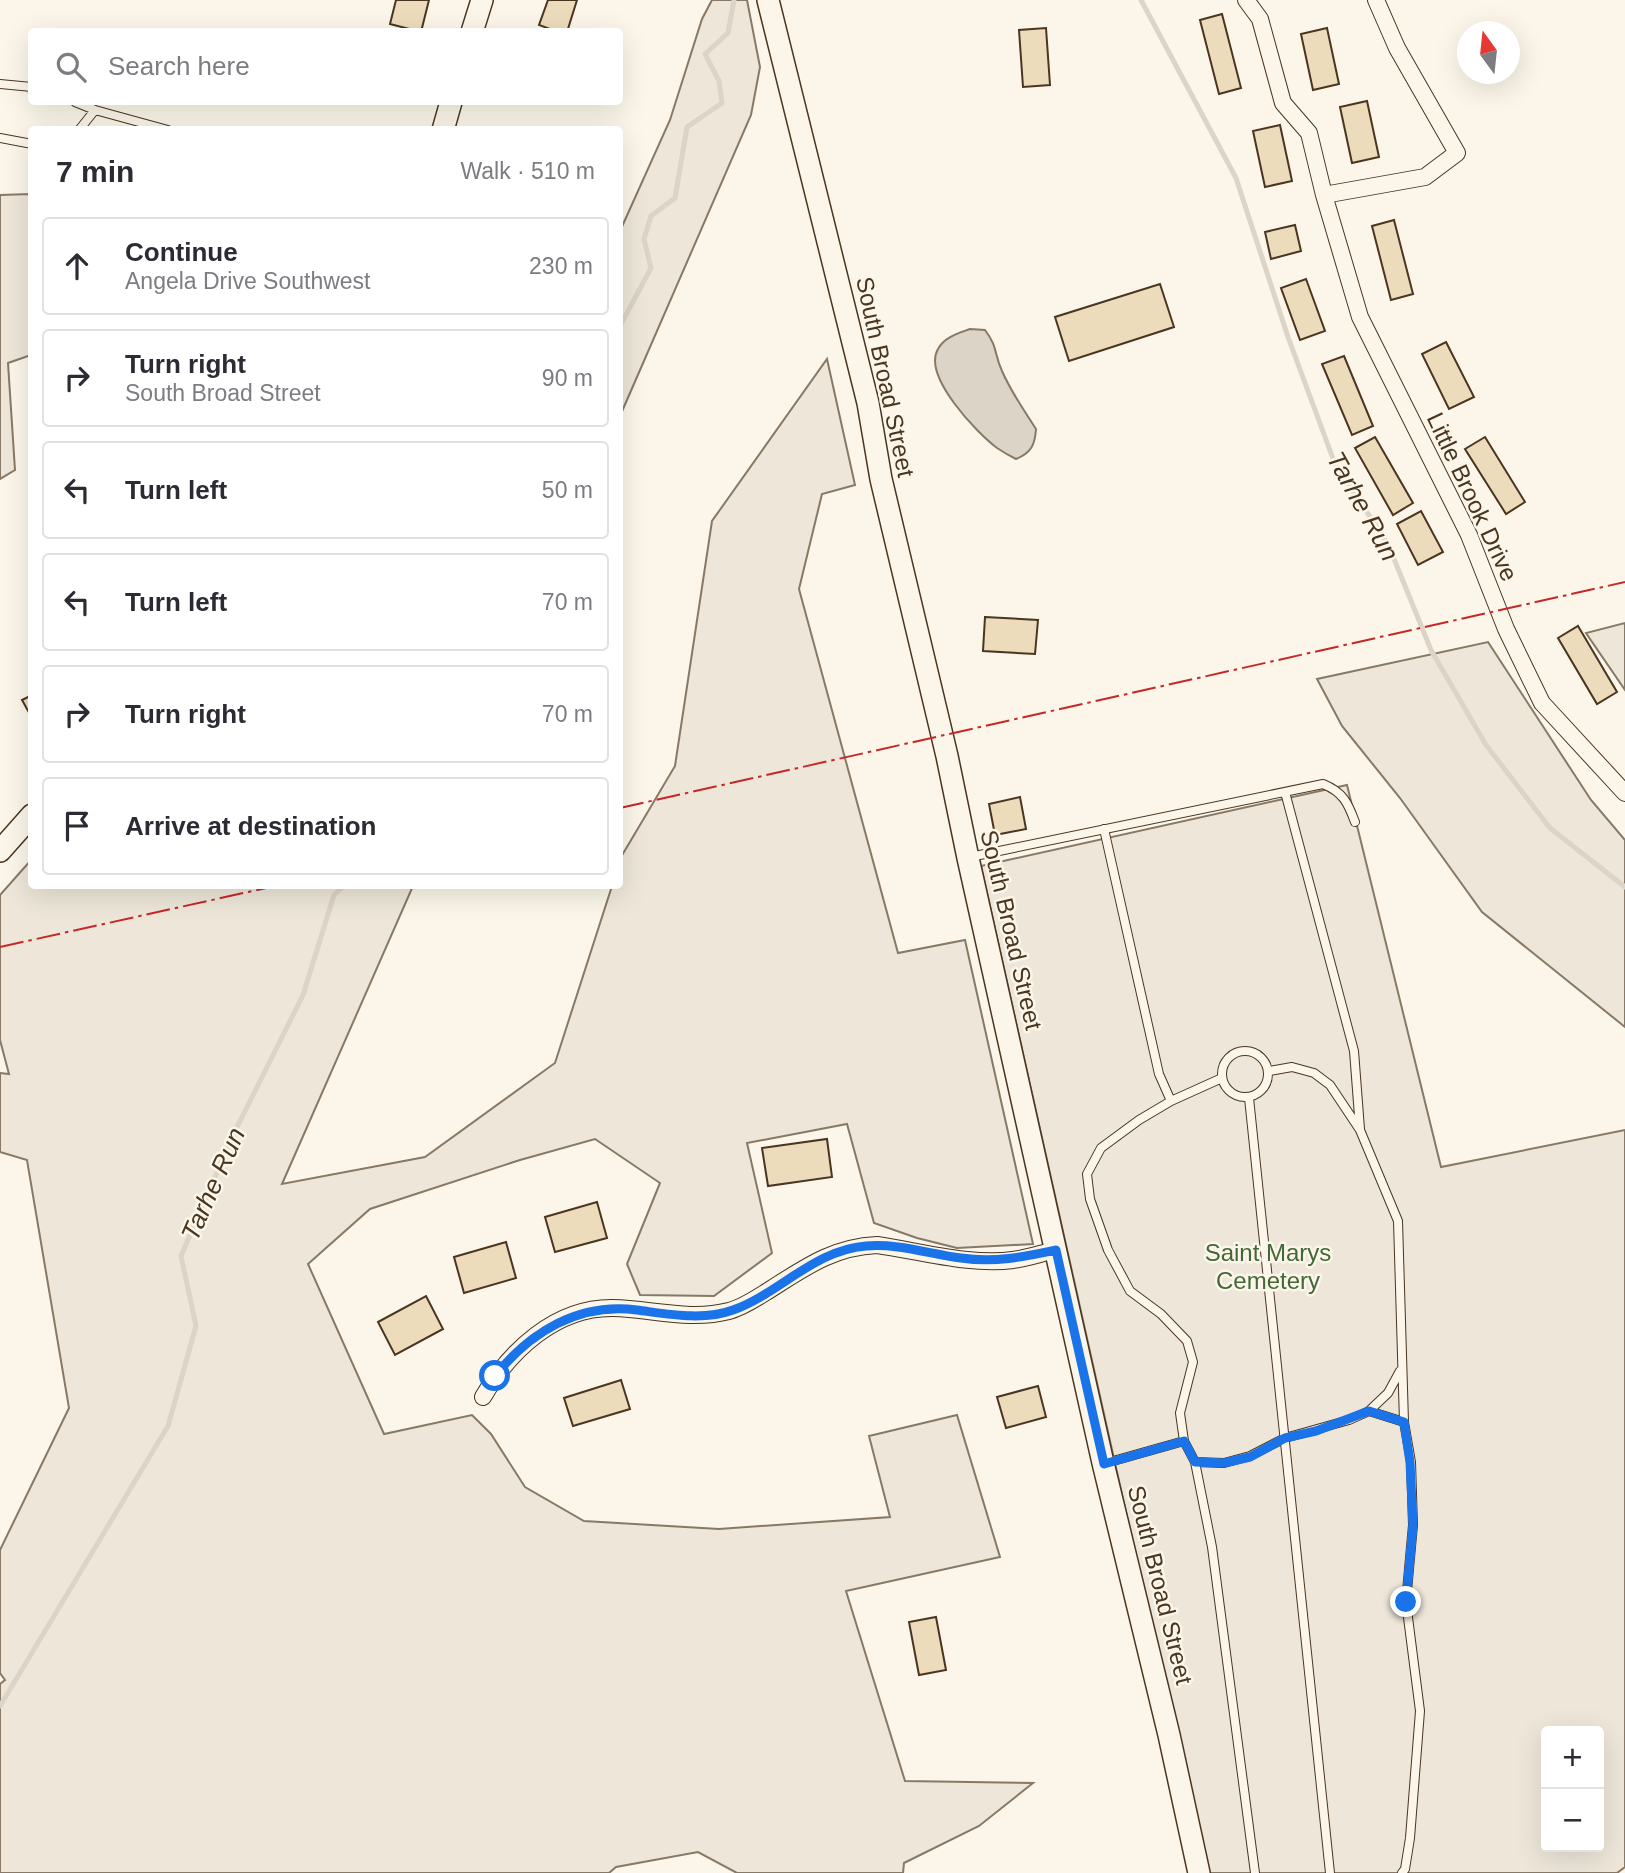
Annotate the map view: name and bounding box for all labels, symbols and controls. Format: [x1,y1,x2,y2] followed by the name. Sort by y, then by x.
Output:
[1457,21,1520,84] north arrow
[28,28,623,105] search box
[52,48,90,86] icon: search
[108,51,250,81] text: Search here
[56,155,134,188] text: 7 min
[460,158,595,184] text: Walk · 510 m
[125,237,238,267] text: Continue
[58,247,96,285] icon: ahead
[529,253,593,279] text: 230 m
[125,268,370,294] text: Angela Drive Southwest
[851,274,920,480] street label: South Broad Street
[125,349,246,379] text: Turn right
[58,359,96,397] icon: right
[542,365,593,391] text: 90 m
[125,380,321,406] text: South Broad Street
[1422,408,1523,585] street label: Little Brook Drive
[1321,446,1405,566] water label: Tarhe Run
[58,471,96,509] icon: left
[125,475,227,505] text: Turn left
[542,477,593,503] text: 50 m
[58,583,96,621] icon: left
[125,587,227,617] text: Turn left
[542,589,593,615] text: 70 m
[58,695,96,733] icon: right
[125,699,246,729] text: Turn right
[542,701,593,727] text: 70 m
[58,807,96,845] icon: arrive
[125,811,376,841] text: Arrive at destination
[975,827,1048,1033] street label: South Broad Street
[175,1123,251,1245] water label: Tarhe Run
[1205,1239,1331,1294] park label: Saint Marys Cemetery
[479,1360,510,1391] route start
[1123,1483,1198,1687] street label: South Broad Street
[1390,1586,1421,1617] route end
[1541,1726,1604,1852] map controls
[1541,1726,1604,1789] button: +
[1541,1789,1604,1852] button: −

